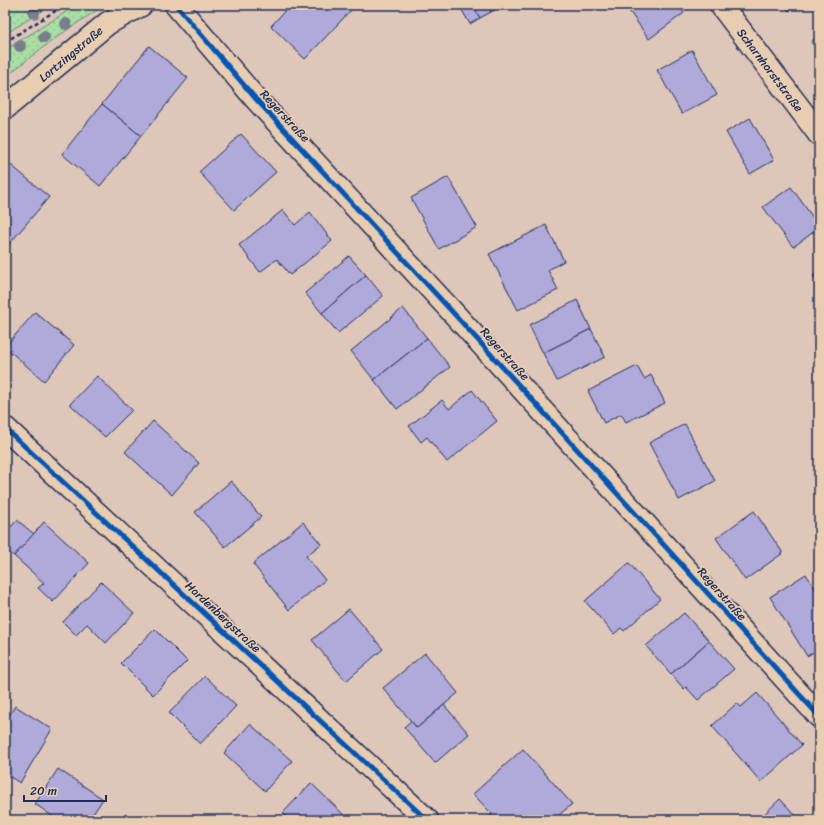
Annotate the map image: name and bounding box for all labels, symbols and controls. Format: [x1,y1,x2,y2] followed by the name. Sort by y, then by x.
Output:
[34,20,108,88] street label: Lortzingstraße
[731,23,809,117] street label: Scharnhorststraße
[254,84,316,148] street label: Regerstraße
[475,322,535,386] street label: Regerstraße
[692,562,752,626] street label: Regerstraße
[180,576,266,658] street label: Hardenbergstraße
[24,777,106,803] scale bar
[30,780,57,802] text: 20 m

